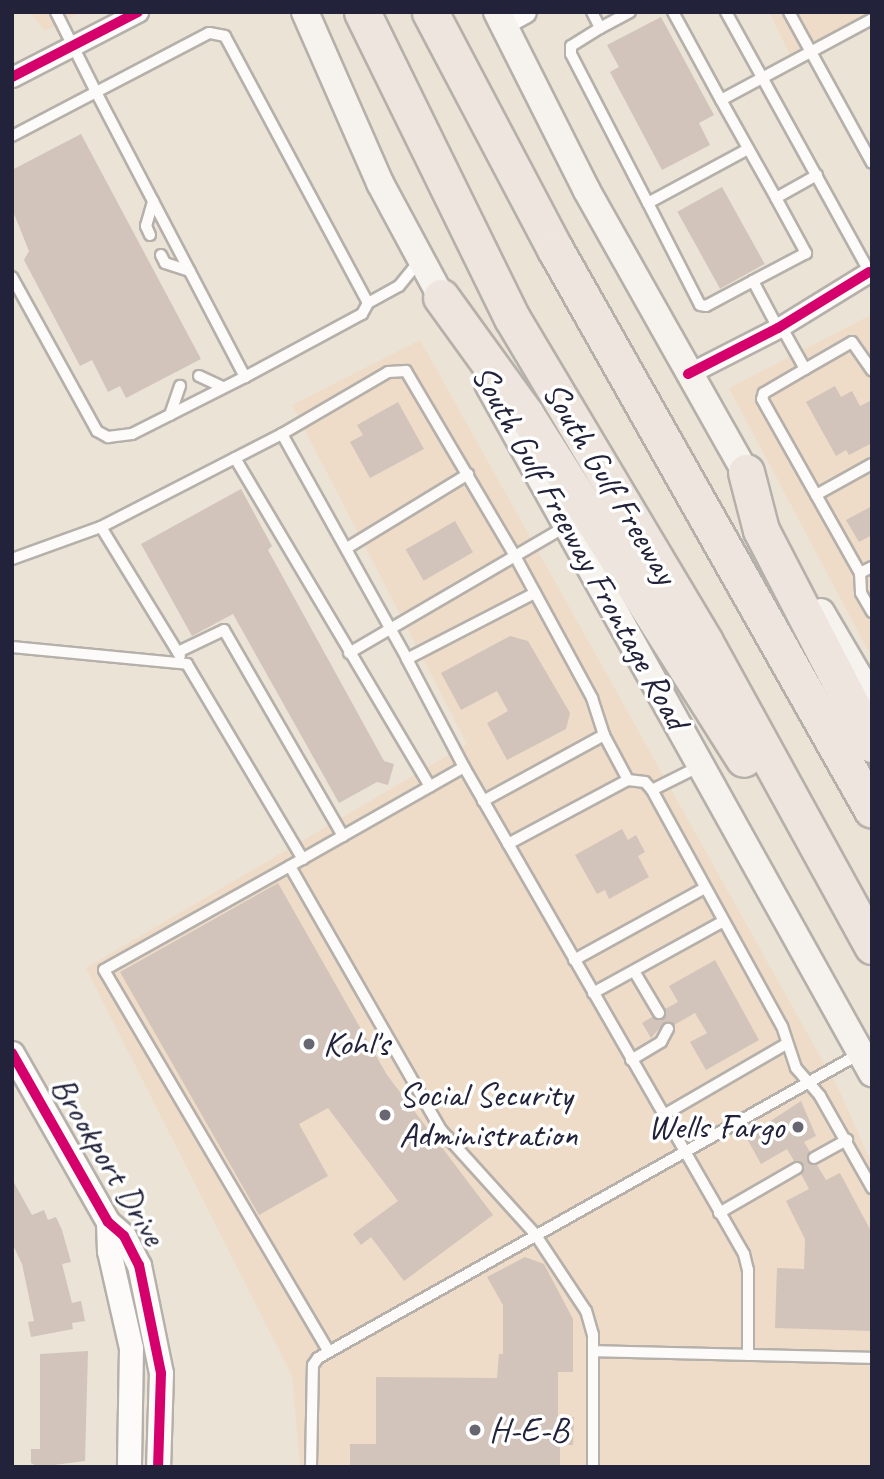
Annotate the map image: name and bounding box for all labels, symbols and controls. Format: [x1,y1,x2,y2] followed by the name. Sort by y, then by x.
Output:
[462,358,698,736] street label: South Gulf Freeway Frontage Road
[533,374,687,592] street label: South Gulf Freeway
[323,1023,389,1065] place label: Kohl's
[301,1036,317,1052] marker: Kohl's
[41,1069,175,1253] street label: Brookport Drive
[399,1074,577,1156] place label: Social Security Administration
[647,1106,784,1148] place label: Wells Fargo
[377,1107,393,1123] marker: Social Security Administration
[790,1119,806,1135] marker: Wells Fargo
[489,1409,568,1451] place label: H-E-B
[467,1422,483,1438] marker: H-E-B

